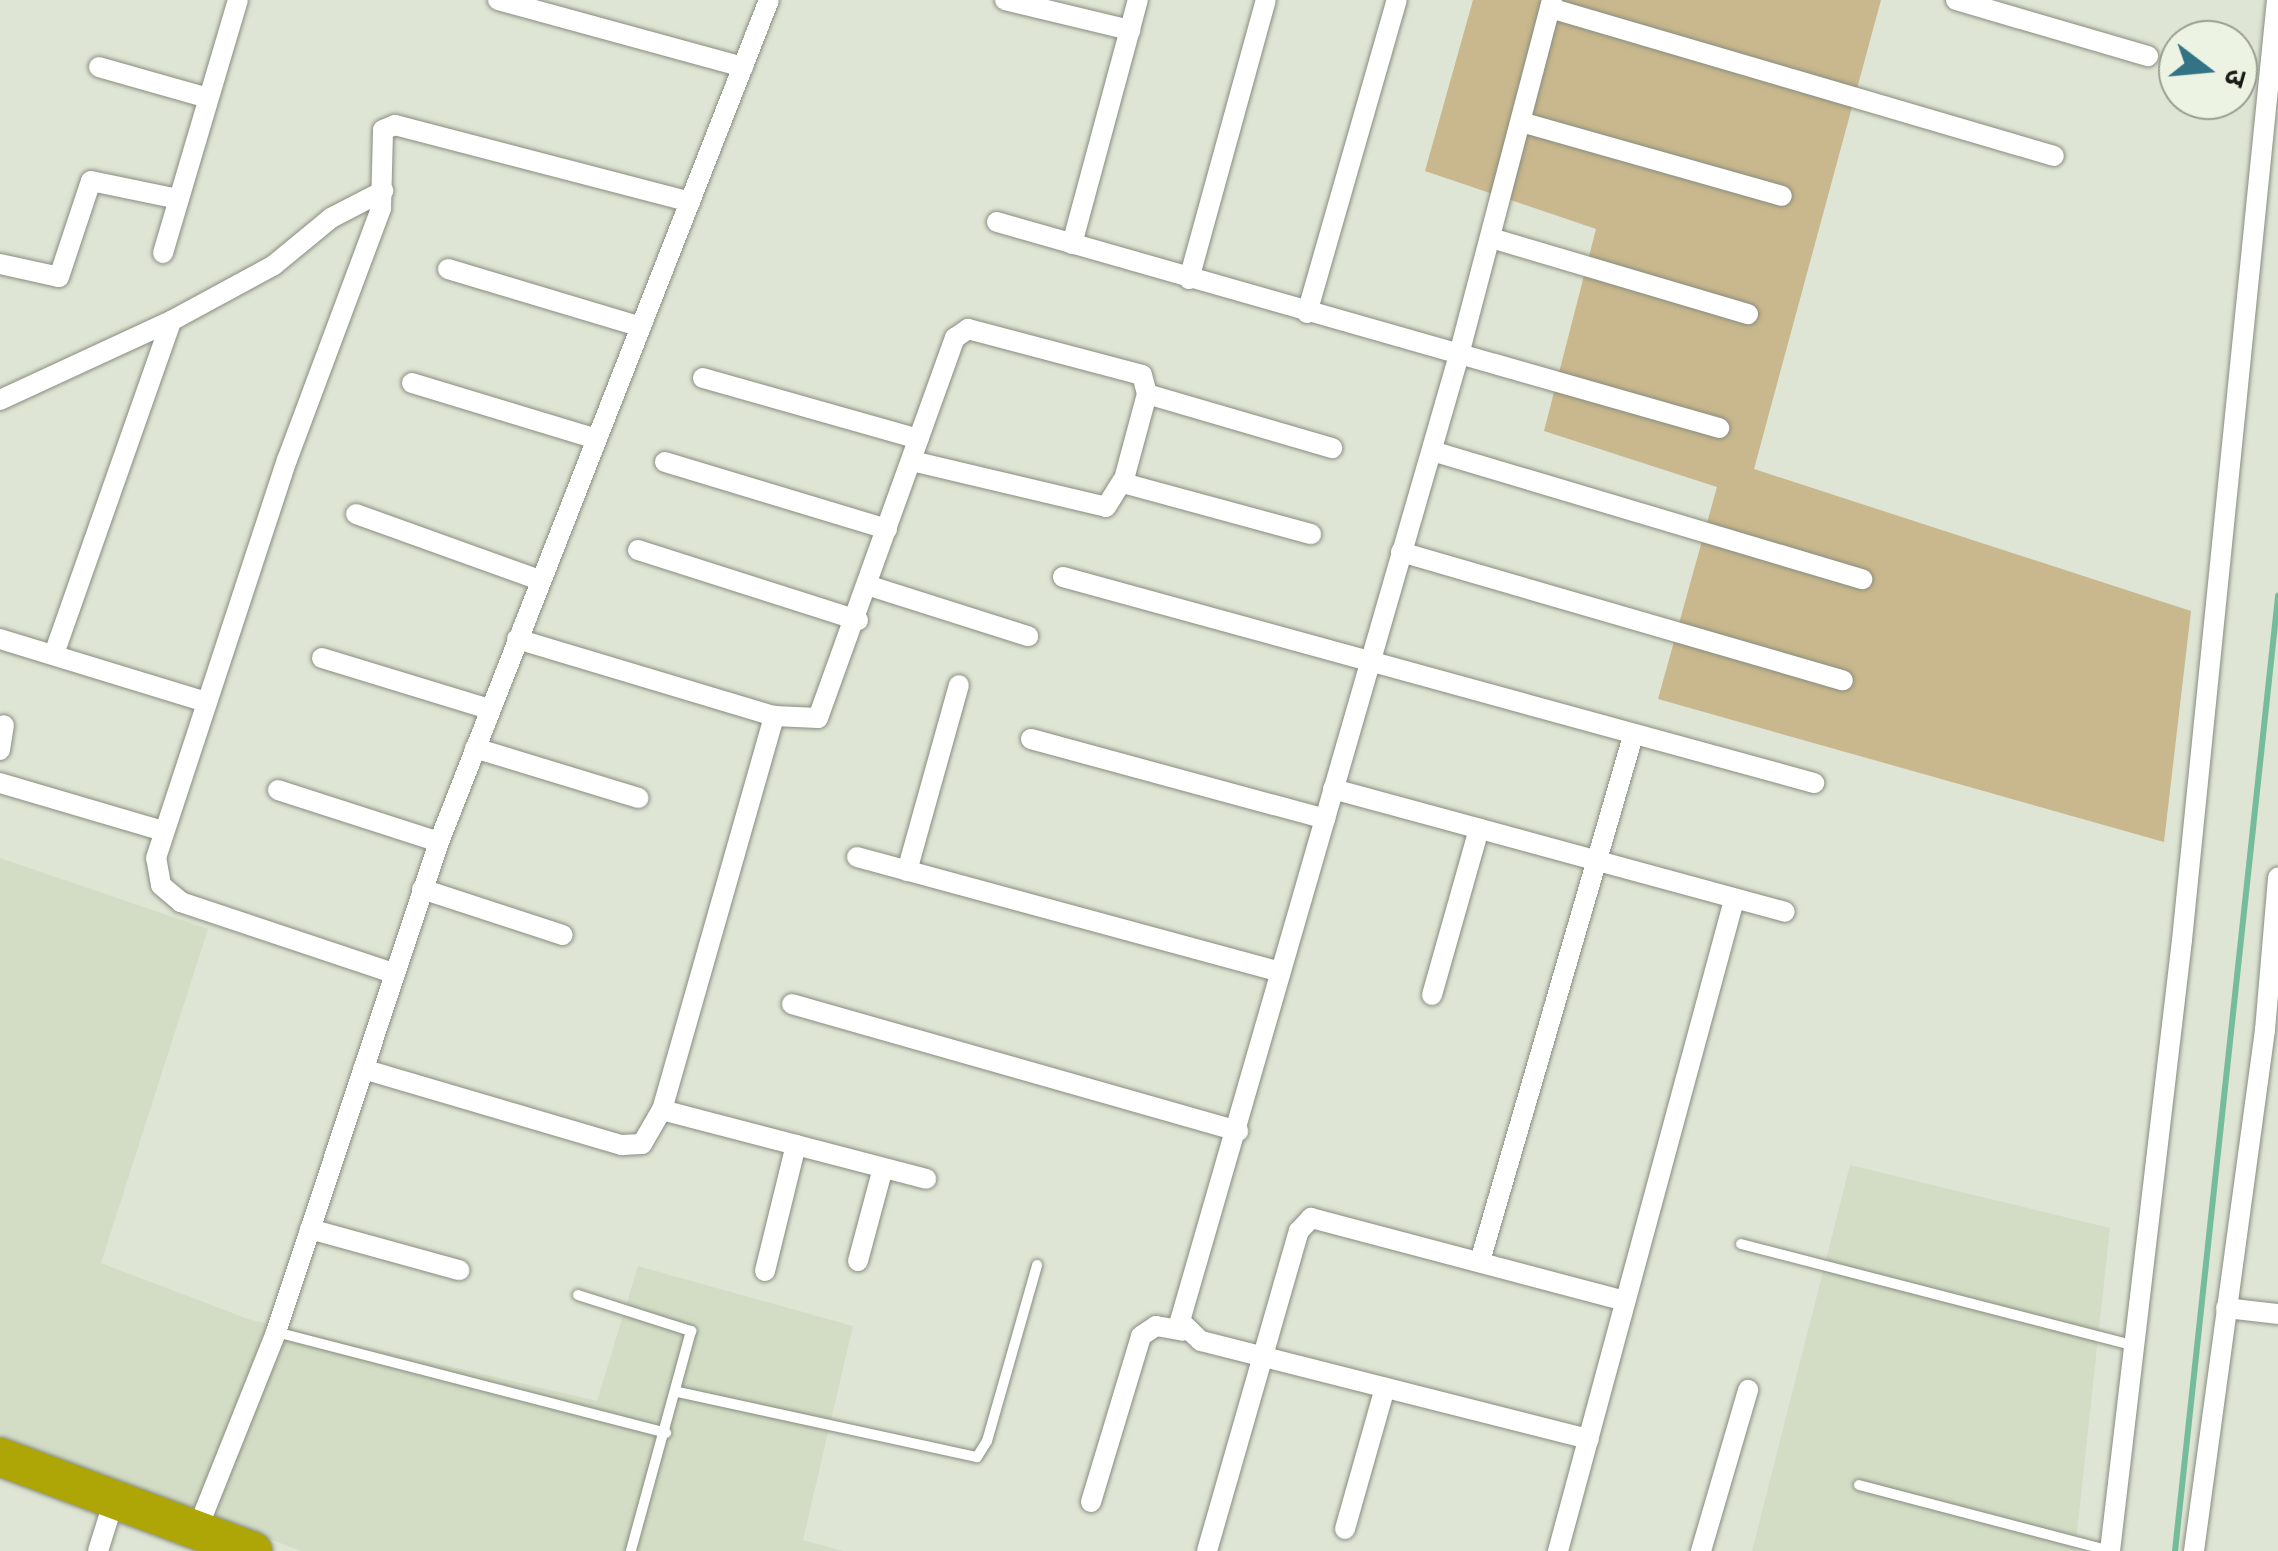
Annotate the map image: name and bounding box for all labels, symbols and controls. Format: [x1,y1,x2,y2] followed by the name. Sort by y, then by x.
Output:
[2158,20,2258,120] north arrow
[2217,65,2254,90] text: उ

